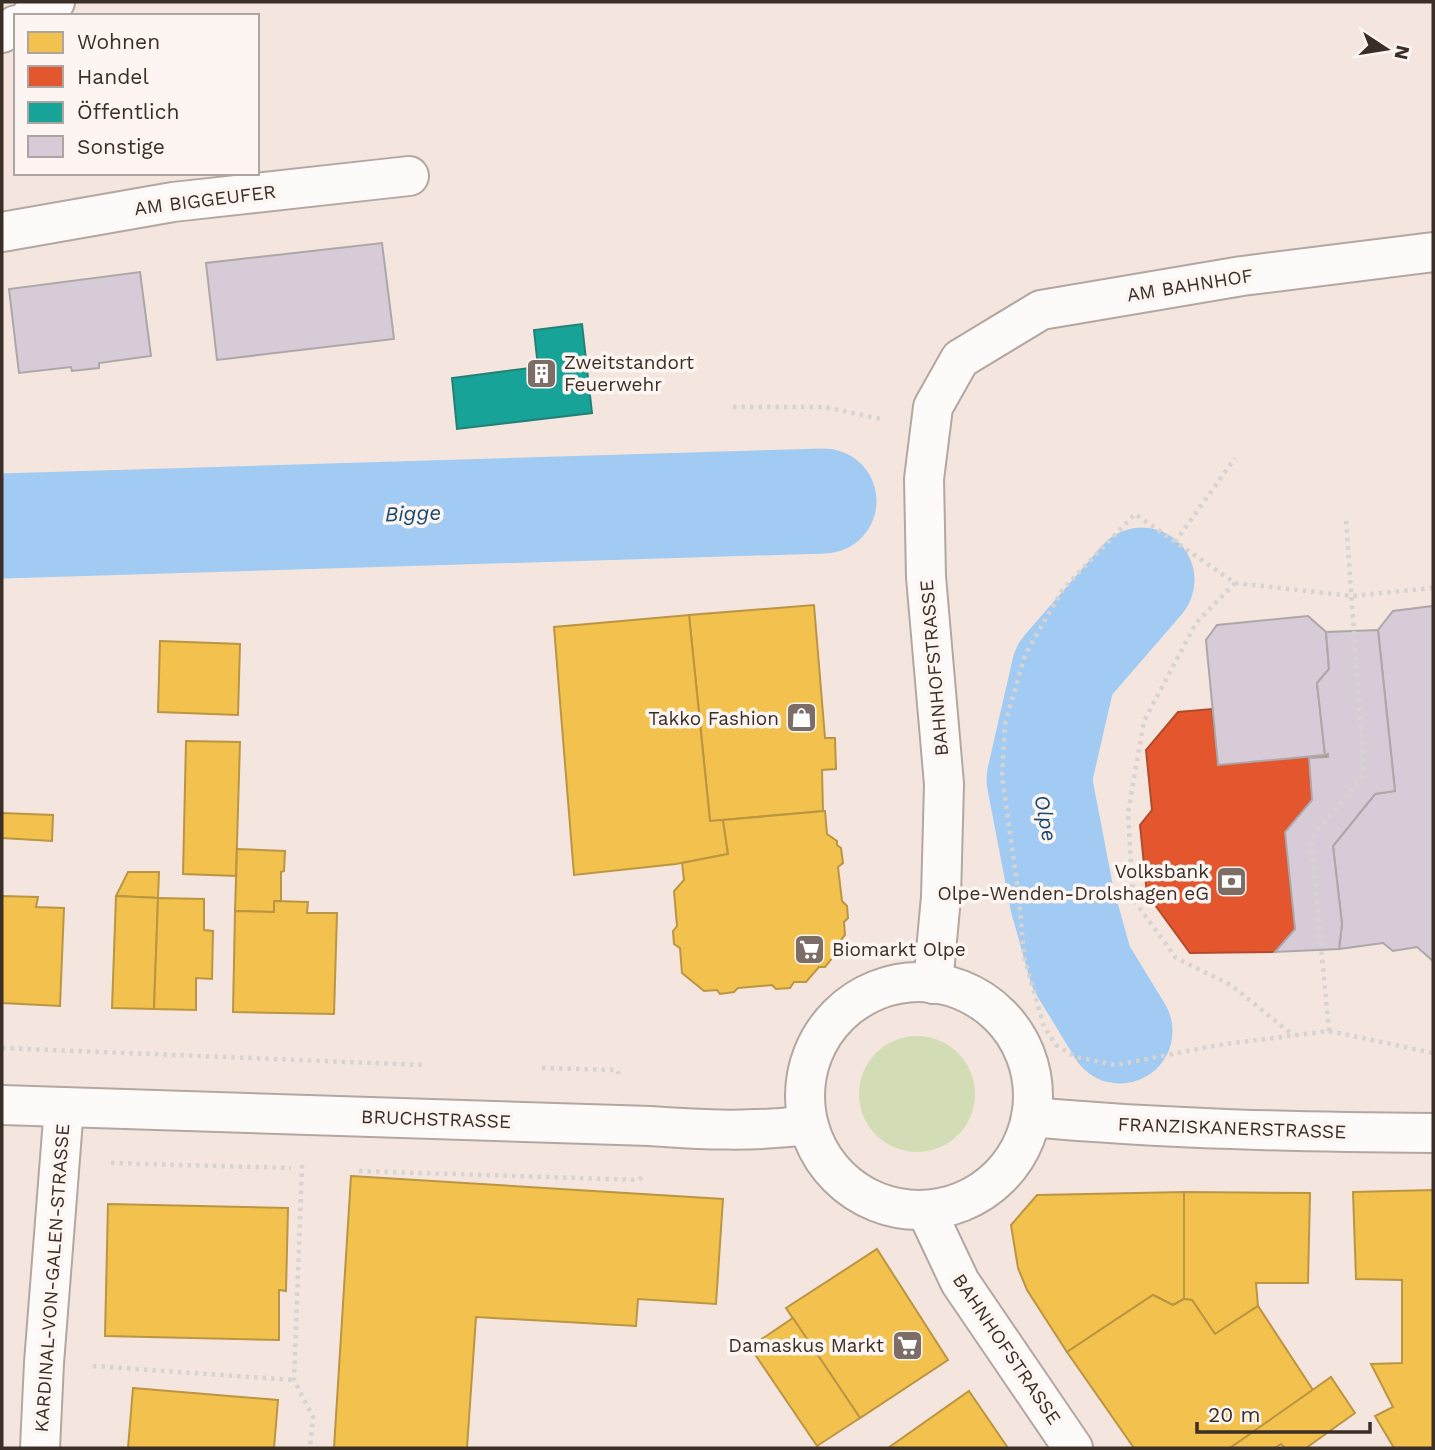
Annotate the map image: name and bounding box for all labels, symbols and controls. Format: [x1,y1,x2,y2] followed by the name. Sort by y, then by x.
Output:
[14,14,259,175] legend
[1351,14,1421,84] north arrow
[77,29,160,54] text: Wohnen
[1389,43,1415,62] text: N
[77,64,149,89] text: Handel
[77,99,179,124] text: Öffentlich
[77,134,165,159] text: Sonstige
[133,180,277,220] street label: AM BIGGEUFER
[1125,264,1255,306] street label: AM BAHNHOF
[564,351,694,396] place label: Zweitstandort Feuerwehr
[524,356,558,390] building icon: Zweitstandort Feuerwehr
[384,500,442,526] water label: Bigge
[915,579,953,757] street label: BAHNHOFSTRASSE
[785,701,819,735] shop icon: Takko Fashion
[648,707,779,730] place label: Takko Fashion
[1029,793,1063,843] water label: Olpe
[938,860,1209,905] place label: Volksbank Olpe-Wenden-Drolshagen eG
[1215,865,1249,899] bank icon: Volksbank Olpe-Wenden-Drolshagen eG
[792,932,826,966] supermarket icon: Biomarkt Olpe
[832,938,966,961] place label: Biomarkt Olpe
[361,1105,511,1133] street label: BRUCHSTRASSE
[1117,1113,1347,1143] street label: FRANZISKANERSTRASSE
[30,1123,74,1433] street label: KARDINAL-VON-GALEN-STRASSE
[948,1269,1066,1429] street label: BAHNHOFSTRASSE
[890,1328,924,1362] supermarket icon: Damaskus Markt
[728,1334,884,1357] place label: Damaskus Markt
[1197,1390,1370,1434] scale bar
[1208,1402,1260,1427] text: 20 m

